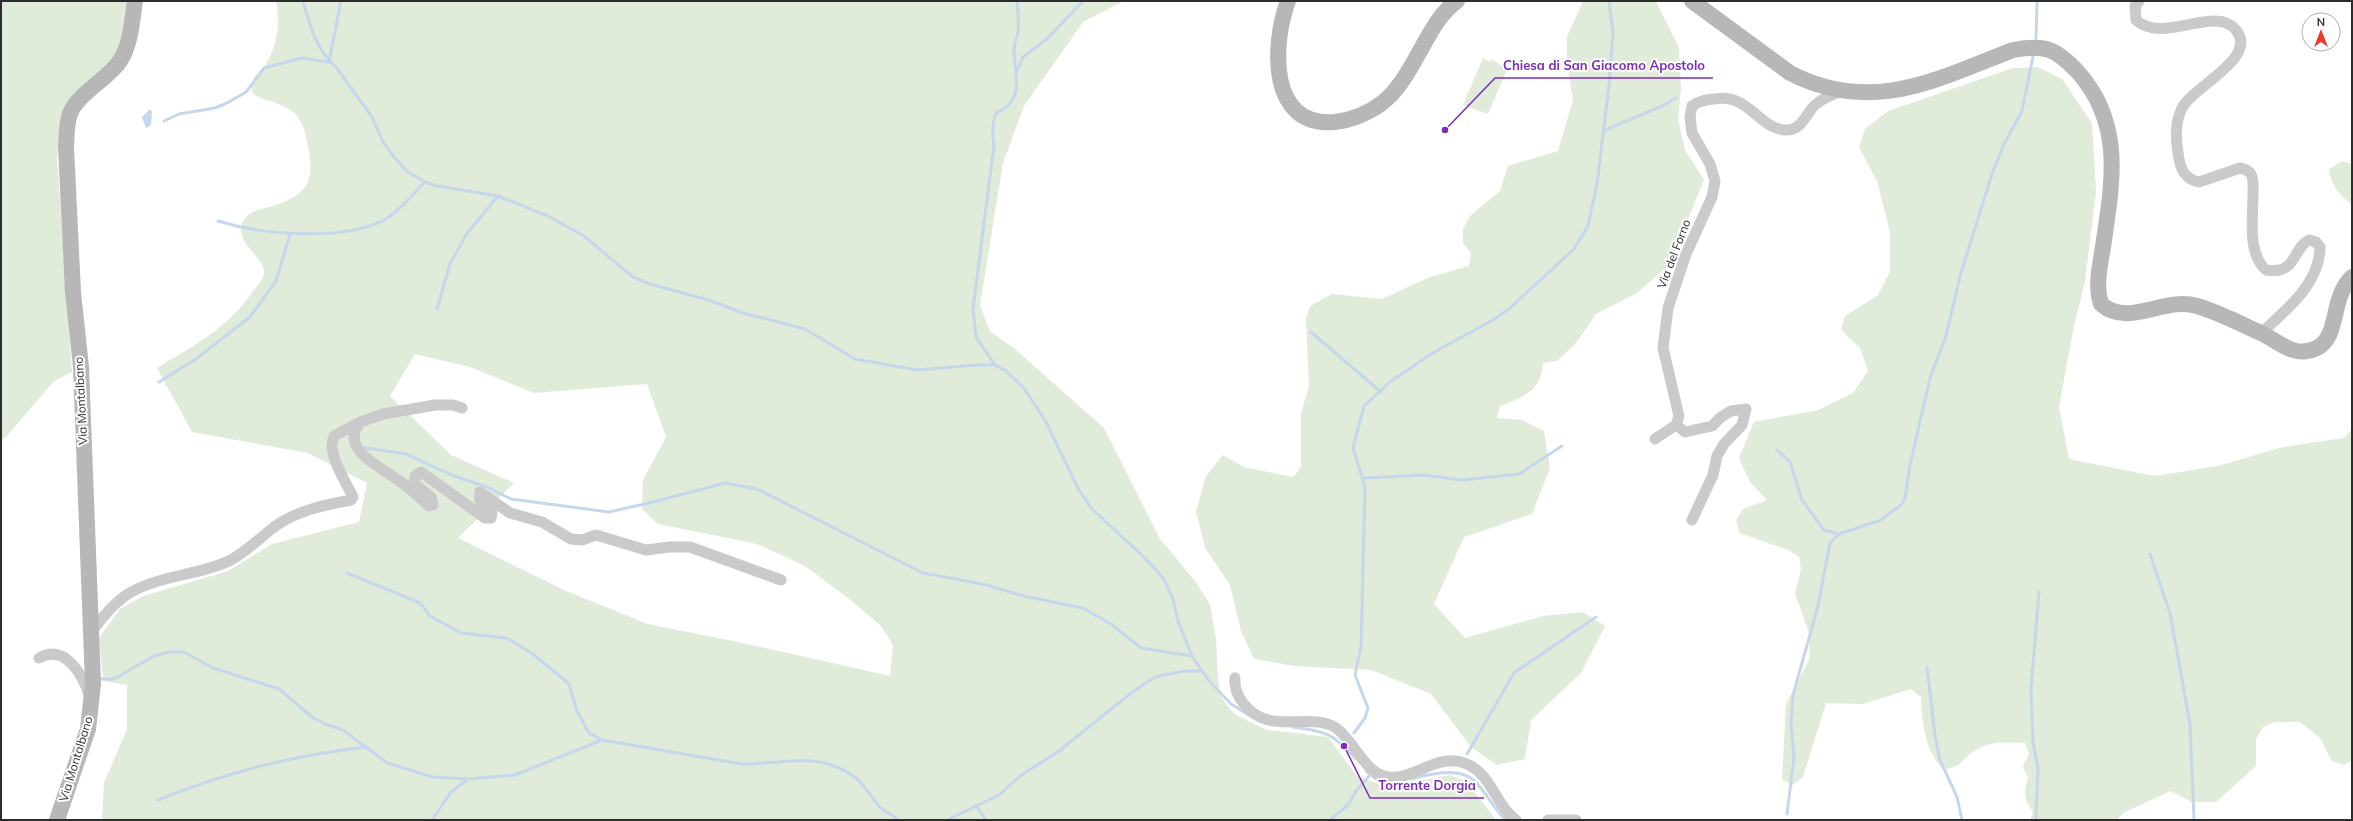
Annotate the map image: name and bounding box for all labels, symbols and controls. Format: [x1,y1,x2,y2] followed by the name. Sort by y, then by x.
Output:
[2301,12,2341,52] north arrow
[2317,15,2325,29] text: N
[1495,53,1713,78] callout: Chiesa di San Giacomo Apostolo
[1503,57,1705,73] text: Chiesa di San Giacomo Apostolo
[1653,217,1694,291] street label: Via del Forno
[71,356,90,446] street label: Via Montalbano
[55,714,96,803] street label: Via Montalbano
[1370,773,1484,798] callout: Torrente Dorgia
[1378,777,1476,793] text: Torrente Dorgia

